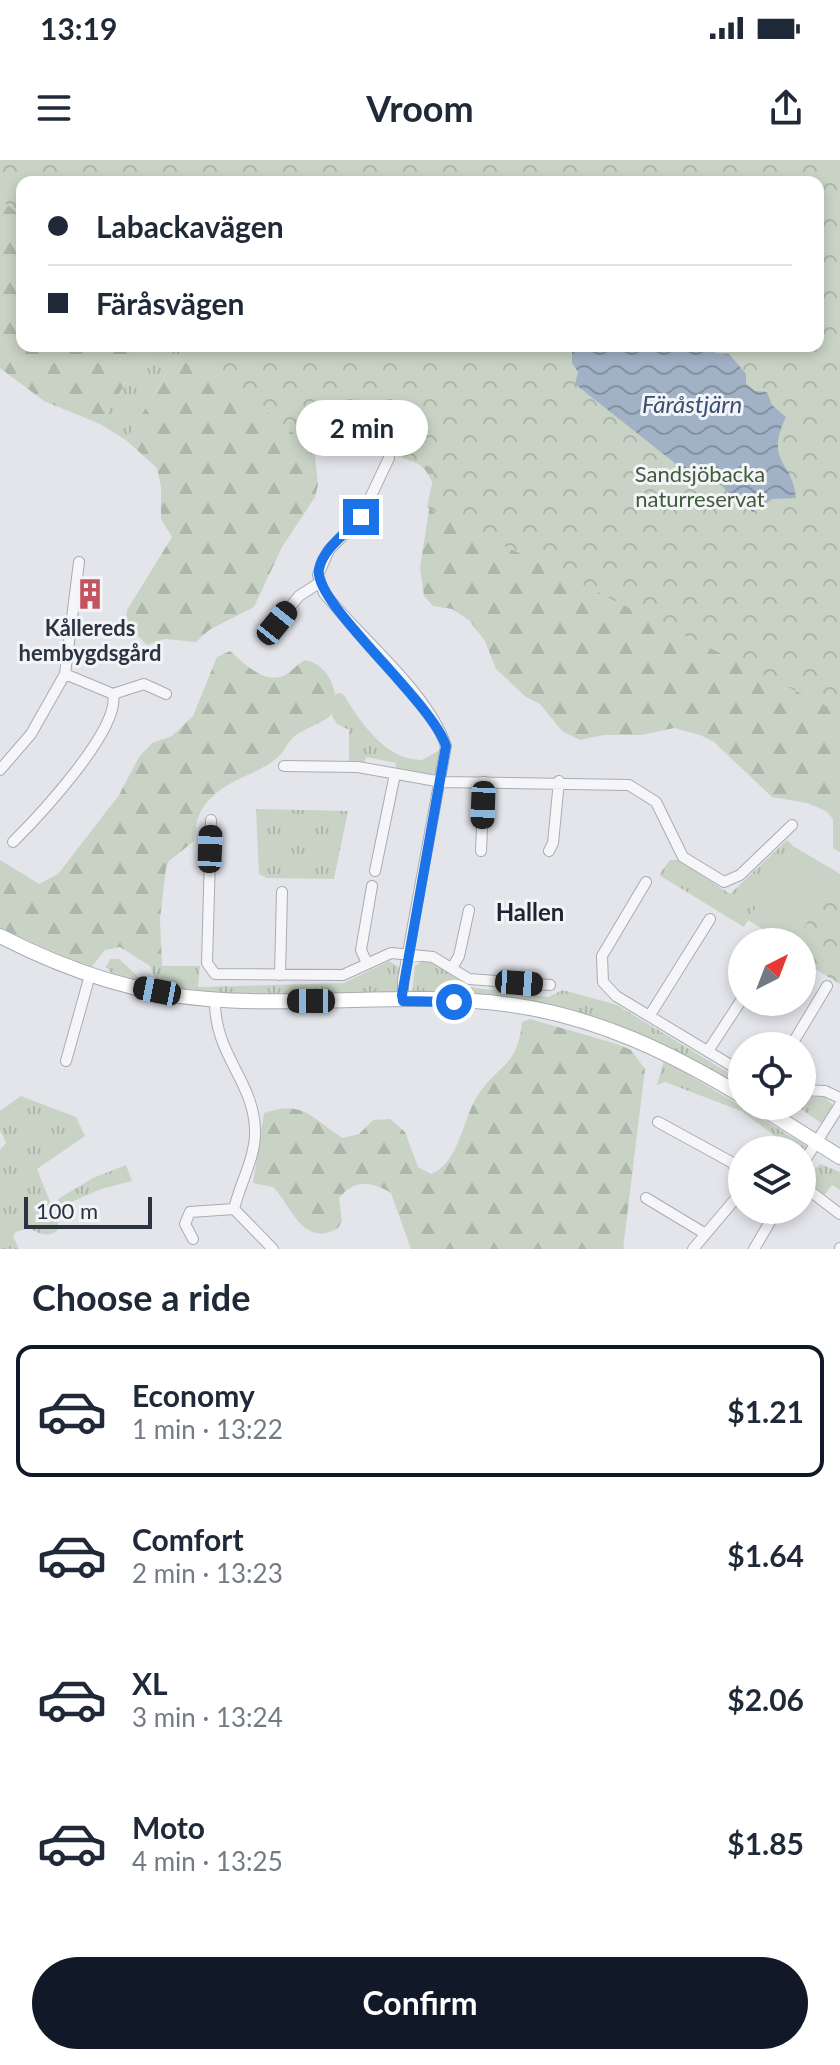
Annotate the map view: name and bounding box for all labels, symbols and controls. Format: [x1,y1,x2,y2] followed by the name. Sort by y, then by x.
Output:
[40,10,117,46] text: 13:19
[32,86,76,130] icon: menu
[366,86,474,130] text: Vroom
[764,86,808,130] icon: share
[96,208,284,244] text: Labackavägen
[96,285,245,321] text: Färåsvägen
[642,389,742,418] water label: Färåstjärn
[295,401,427,457] callout: 2 min
[330,412,394,444] text: 2 min
[635,460,765,512] park label: Sandsjöbacka naturreservat
[343,499,379,535] route end
[73,577,107,611] building icon: Kållereds hembygdsgård
[253,597,301,649] car
[19,614,161,666] place label: Kållereds hembygdsgård
[470,781,496,829] car
[197,825,223,873] car
[496,897,564,926] district label: Hallen
[728,928,816,1016] north arrow
[728,928,816,1224] map controls
[494,969,544,997] car
[131,975,183,1007] car
[436,984,472,1020] route start
[287,989,335,1013] car
[728,1032,816,1120] button: locate
[728,1136,816,1224] button: layers
[24,1193,152,1229] scale bar
[36,1197,98,1224] text: 100 m
[32,1275,251,1319] text: Choose a ride
[36,1375,108,1447] icon: car
[132,1377,255,1413] text: Economy
[727,1393,804,1429] text: $1.21
[132,1413,283,1445] text: 1 min · 13:22
[36,1519,108,1591] icon: car
[132,1521,244,1557] text: Comfort
[727,1537,804,1573] text: $1.64
[132,1557,283,1589] text: 2 min · 13:23
[36,1663,108,1735] icon: car
[132,1665,168,1701] text: XL
[727,1681,804,1717] text: $2.06
[132,1701,283,1733] text: 3 min · 13:24
[36,1807,108,1879] icon: car
[132,1809,205,1845] text: Moto
[727,1825,804,1861] text: $1.85
[132,1845,283,1877] text: 4 min · 13:25
[32,1957,808,2049] button: Confirm

